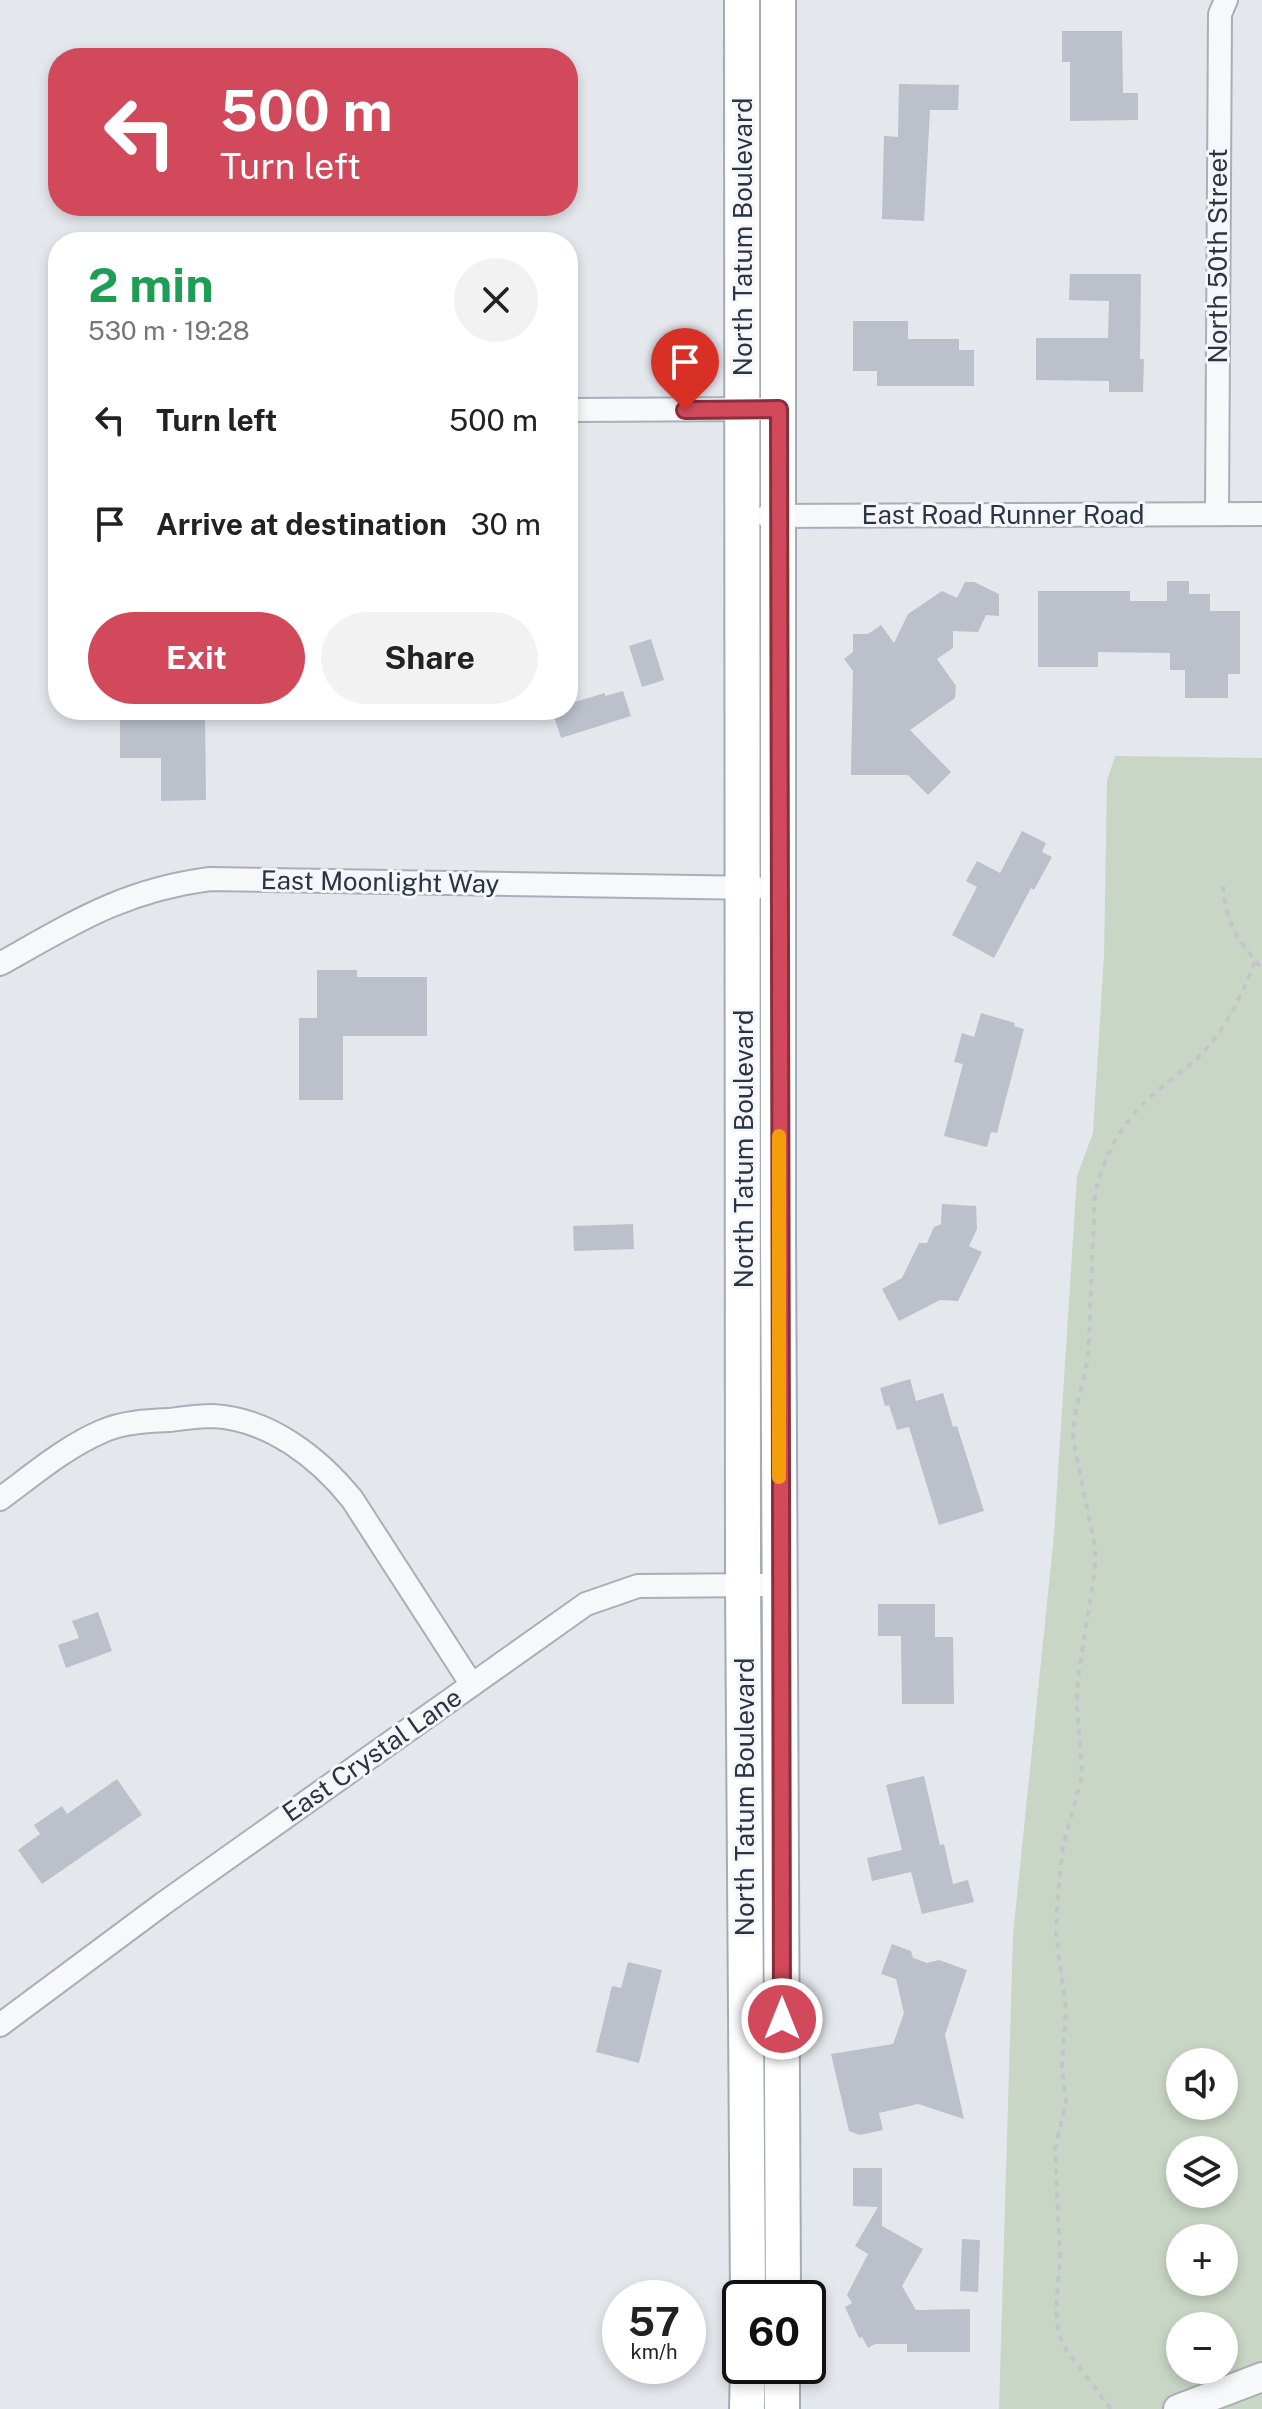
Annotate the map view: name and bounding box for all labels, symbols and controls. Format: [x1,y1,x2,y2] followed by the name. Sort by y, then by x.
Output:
[220,78,393,144] text: 500 m
[88,80,192,184] icon: left
[727,98,758,376] street label: North Tatum Boulevard
[220,145,361,187] text: Turn left
[1202,148,1233,364] street label: North 50th Street
[88,256,214,313] text: 2 min
[454,258,538,342] button: close
[88,315,250,346] text: 530 m · 19:28
[651,328,719,410] pin
[663,340,707,384] icon: arrive
[88,398,132,442] icon: left
[156,402,277,438] text: Turn left
[449,402,538,438] text: 500 m
[862,499,1144,530] street label: East Road Runner Road
[88,502,132,546] icon: arrive
[156,506,447,542] text: Arrive at destination
[471,506,541,542] text: 30 m
[88,612,305,704] button: Exit
[321,612,538,704] button: Share
[260,864,500,899] street label: East Moonlight Way
[728,1010,759,1288] street label: North Tatum Boulevard
[729,1658,760,1936] street label: North Tatum Boulevard
[276,1681,467,1828] street label: East Crystal Lane
[740,1977,824,2061] position arrow
[1166,2048,1238,2384] map controls
[1166,2048,1238,2120] button: sound
[1166,2136,1238,2208] button: layers
[1166,2224,1238,2296] button: +
[722,2280,826,2384] speed limit sign: 60
[628,2298,680,2345] text: 57
[1166,2312,1238,2384] button: −
[630,2340,678,2364] text: km/h

